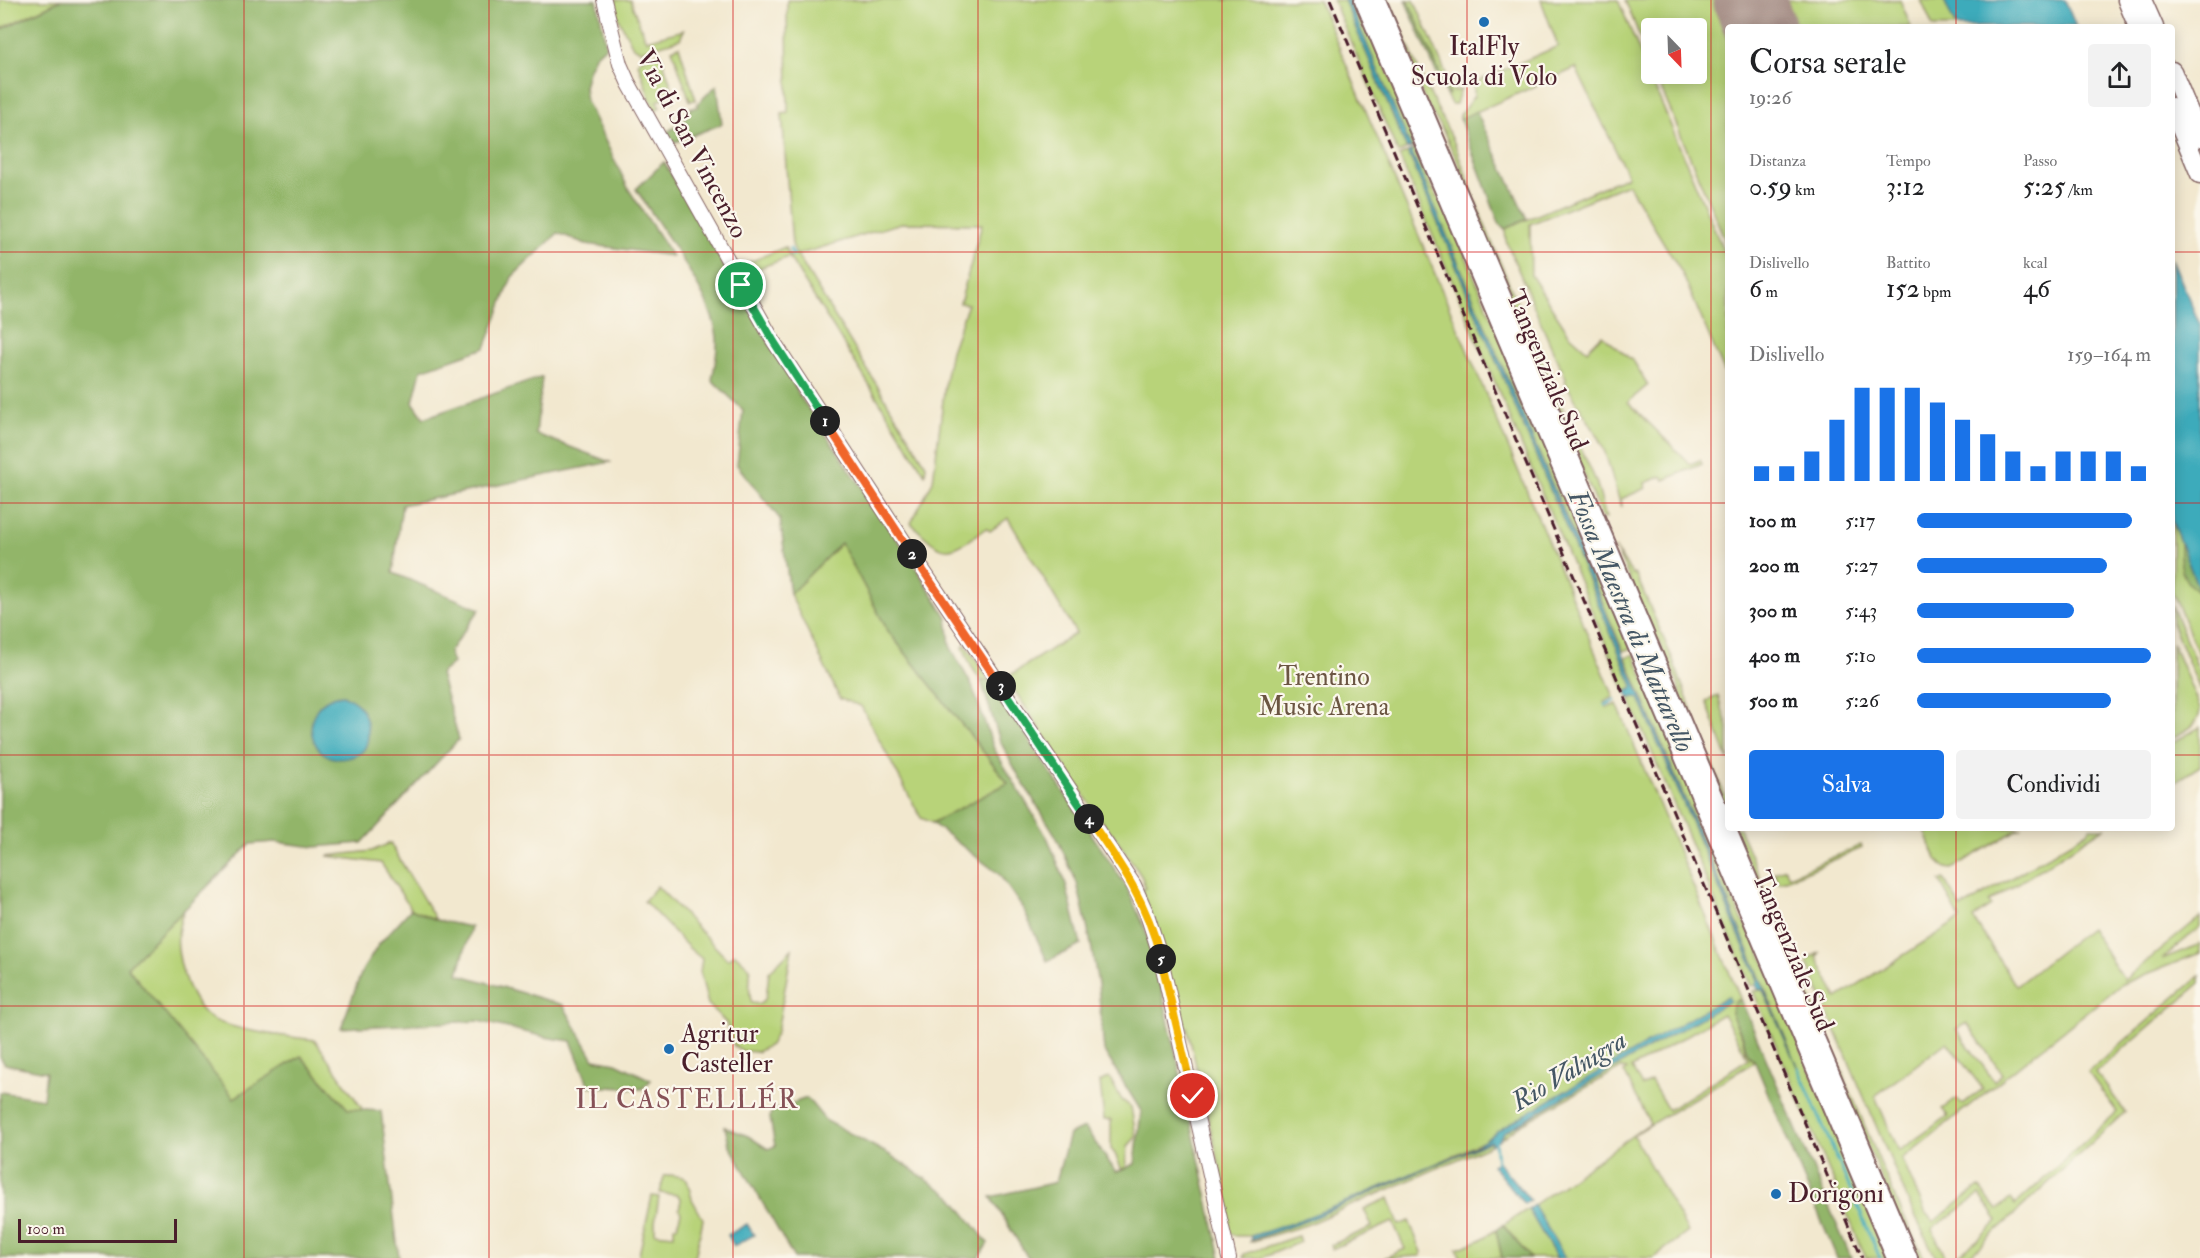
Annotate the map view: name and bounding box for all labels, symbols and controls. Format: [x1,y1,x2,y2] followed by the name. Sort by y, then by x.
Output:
[1477,15,1491,29] marker: ItalFly Scuola di Volo
[1641,18,1707,84] north arrow
[1641,18,1707,84] map controls
[1411,31,1557,93] place label: ItalFly Scuola di Volo
[1749,42,1906,83] text: Corsa serale
[629,44,755,244] street label: Via di San Vincenzo
[2088,44,2151,107] button: share
[1749,85,1791,110] text: 19:26
[1749,151,1806,171] text: Distanza
[1886,151,1931,171] text: Tempo
[2023,151,2057,171] text: Passo
[1749,171,1792,203] text: 0.59
[1886,171,1925,203] text: 3:12
[2023,171,2065,203] text: 5:25
[1792,180,1815,200] text: km
[2065,180,2093,200] text: /km
[1749,253,1809,273] text: Dislivello
[1886,253,1930,273] text: Battito
[2023,253,2048,273] text: kcal
[715,259,766,310] pin
[724,268,757,301] icon: arrive
[1749,273,1762,305] text: 6
[1886,273,1920,305] text: 152
[2023,273,2050,305] text: 46
[1762,282,1778,302] text: m
[1920,282,1951,302] text: bpm
[1499,285,1595,455] street label: Tangenziale Sud
[1749,342,1824,367] text: Dislivello
[2067,342,2151,367] text: 159–164 m
[810,406,840,436] pin: 1
[822,411,828,431] text: 1
[1560,483,1701,757] water label: Fossa Maestra di Mattarello
[1749,508,1796,533] text: 100 m
[1845,508,1875,533] text: 5:17
[897,539,927,569] pin: 2
[908,544,916,564] text: 2
[1749,553,1799,578] text: 200 m
[1845,553,1878,578] text: 5:27
[1749,598,1797,623] text: 300 m
[1845,598,1877,623] text: 5:43
[1749,643,1800,668] text: 400 m
[1845,643,1876,668] text: 5:10
[1259,661,1390,723] park label: Trentino Music Arena
[986,671,1016,701] pin: 3
[998,676,1004,696] text: 3
[1749,688,1798,713] text: 500 m
[1845,688,1879,713] text: 5:26
[1749,750,1944,819] button: Salva
[1956,750,2151,819] button: Condividi
[1074,804,1104,834] pin: 4
[1085,809,1093,829] text: 4
[1745,866,1841,1036] street label: Tangenziale Sud
[1146,944,1176,974] pin: 5
[1157,949,1165,969] text: 5
[680,1018,773,1080] place label: Agritur Casteller
[1505,1024,1633,1119] water label: Rio Valnigra
[662,1042,676,1056] marker: Agritur Casteller
[1167,1070,1218,1121] pin
[1176,1079,1209,1112] icon: check
[575,1082,799,1116] district label: IL CASTELLÉR
[1788,1178,1884,1210] place label: Dorigoni
[1769,1187,1783,1201] marker: Dorigoni
[18,1216,177,1244] scale bar
[27,1219,65,1239] text: 100 m

